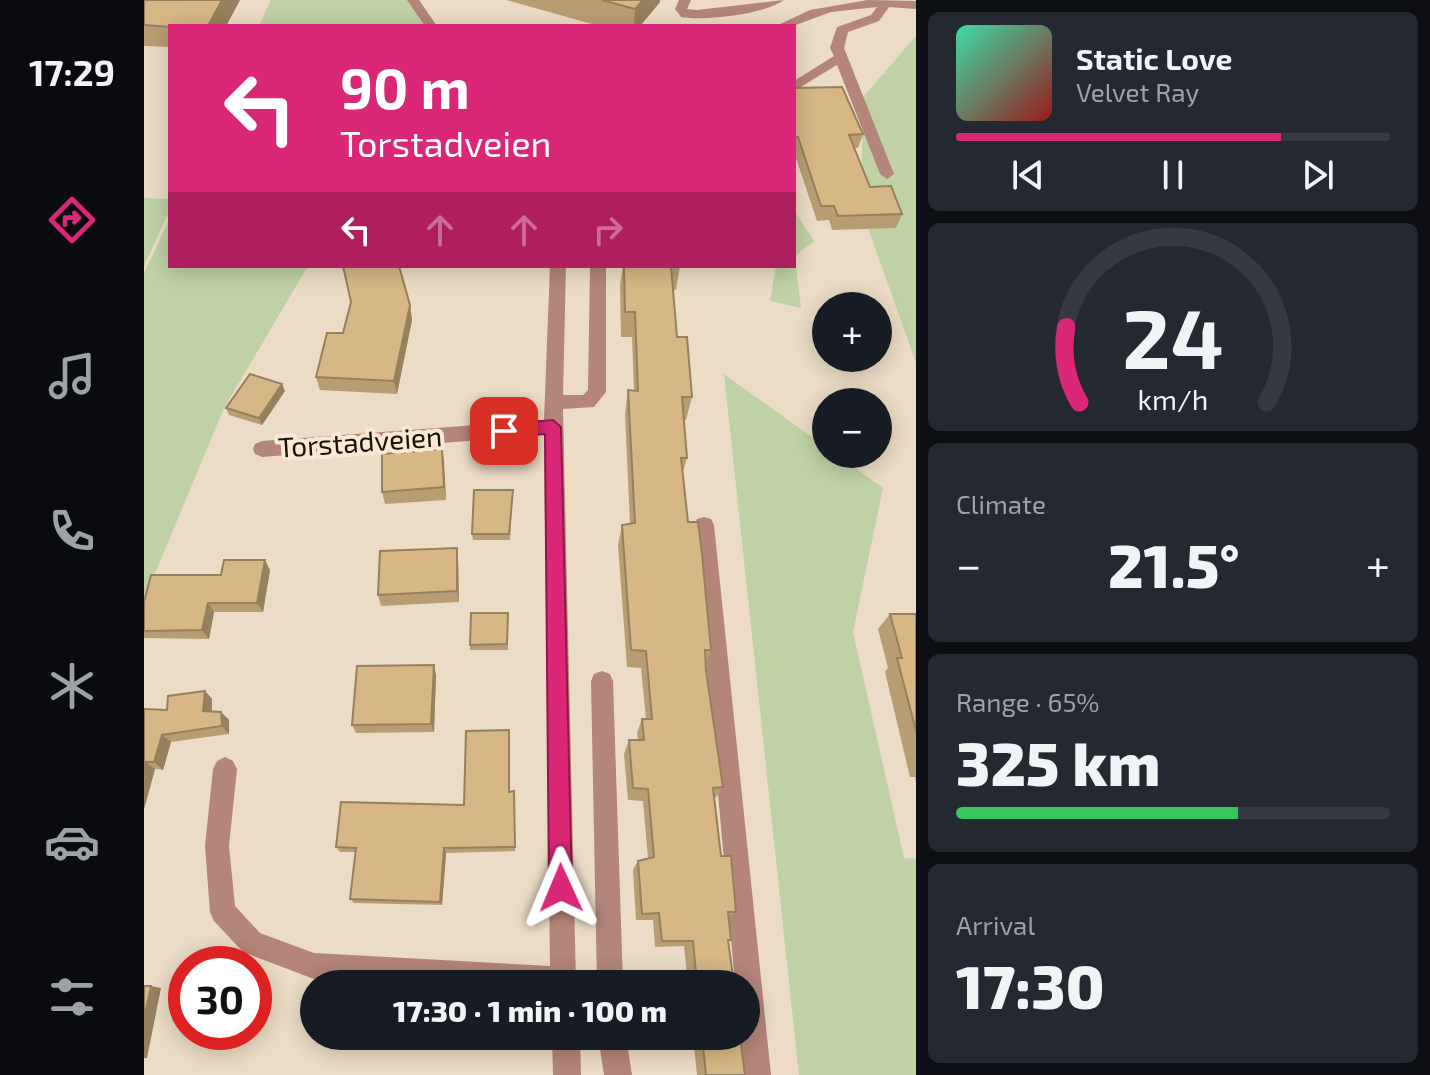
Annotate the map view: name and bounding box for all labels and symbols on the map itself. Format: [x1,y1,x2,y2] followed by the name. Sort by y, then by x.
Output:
[470,397,538,465] pin
[277,418,443,464] street label: Torstadveien
[519,846,603,930] position arrow
[168,946,272,1050] speed limit sign: 30

